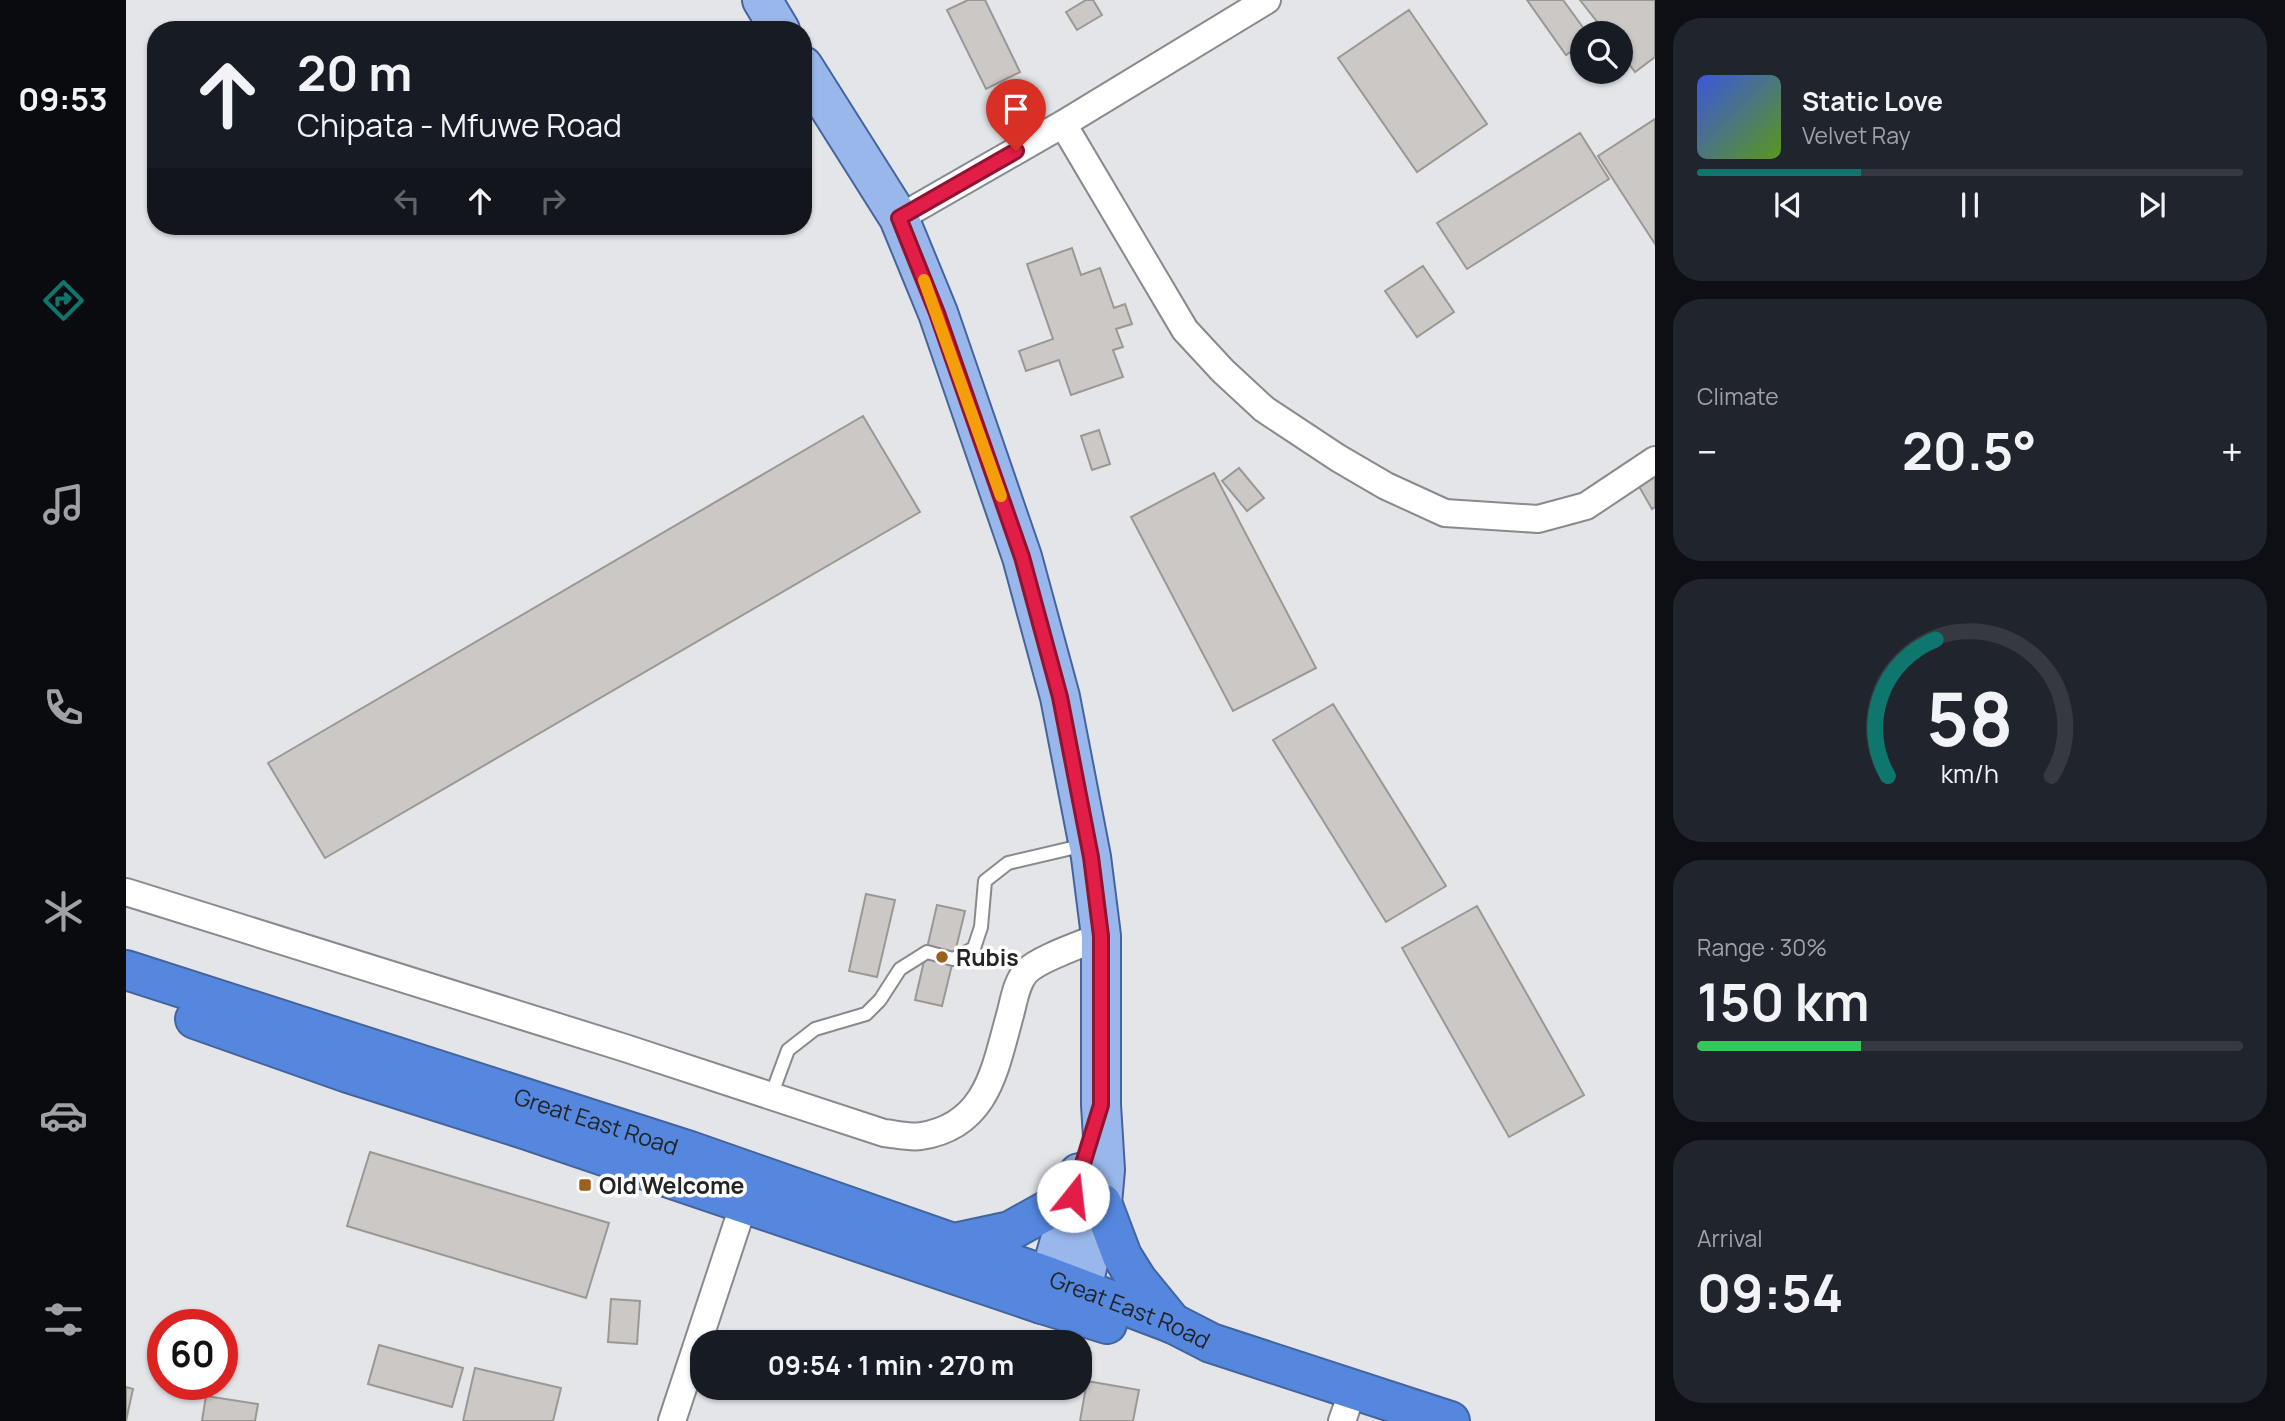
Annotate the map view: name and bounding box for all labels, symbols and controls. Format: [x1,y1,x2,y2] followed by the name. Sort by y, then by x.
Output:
[1570,21,1633,84] map controls
[1570,21,1633,84] button: search
[297,39,412,106] text: 20 m
[182,49,273,140] icon: ahead
[18,77,108,121] text: 09:53
[986,79,1046,151] pin
[1802,83,1943,119] text: Static Love
[997,90,1035,128] icon: arrive
[297,103,622,147] text: Chipata - Mfuwe Road
[1802,119,1911,151] text: Velvet Ray
[388,182,426,220] icon: left
[461,182,499,220] icon: ahead
[534,182,572,220] icon: right
[1769,186,1807,224] icon: previous
[1951,186,1989,224] icon: pause
[2133,186,2171,224] icon: next
[39,276,88,325] icon: directions
[1697,380,1779,412] text: Climate
[1902,415,2037,486] text: 20.5°
[1697,425,1718,477] text: −
[2221,425,2243,477] text: +
[39,480,88,529] icon: music
[1926,669,2014,769] text: 58
[39,683,88,732] icon: phone
[1941,756,1999,791] text: km/h
[39,887,88,936] icon: climate
[1697,931,1827,963] text: Range · 30%
[956,941,1019,973] place label: Rubis
[934,949,950,965] marker: Rubis
[1697,966,1870,1037] text: 150 km
[510,1080,682,1162] street label: Great East Road
[39,1091,88,1140] icon: car
[1036,1159,1110,1233] position arrow
[599,1169,744,1201] place label: Old Welcome
[577,1177,593,1193] marker: Old Welcome
[1697,1222,1763,1254] text: Arrival
[1697,1257,1843,1328] text: 09:54
[1045,1262,1216,1356] street label: Great East Road
[39,1295,88,1344] icon: filters
[147,1309,238,1400] speed limit sign: 60
[768,1347,1014,1383] text: 09:54 · 1 min · 270 m

